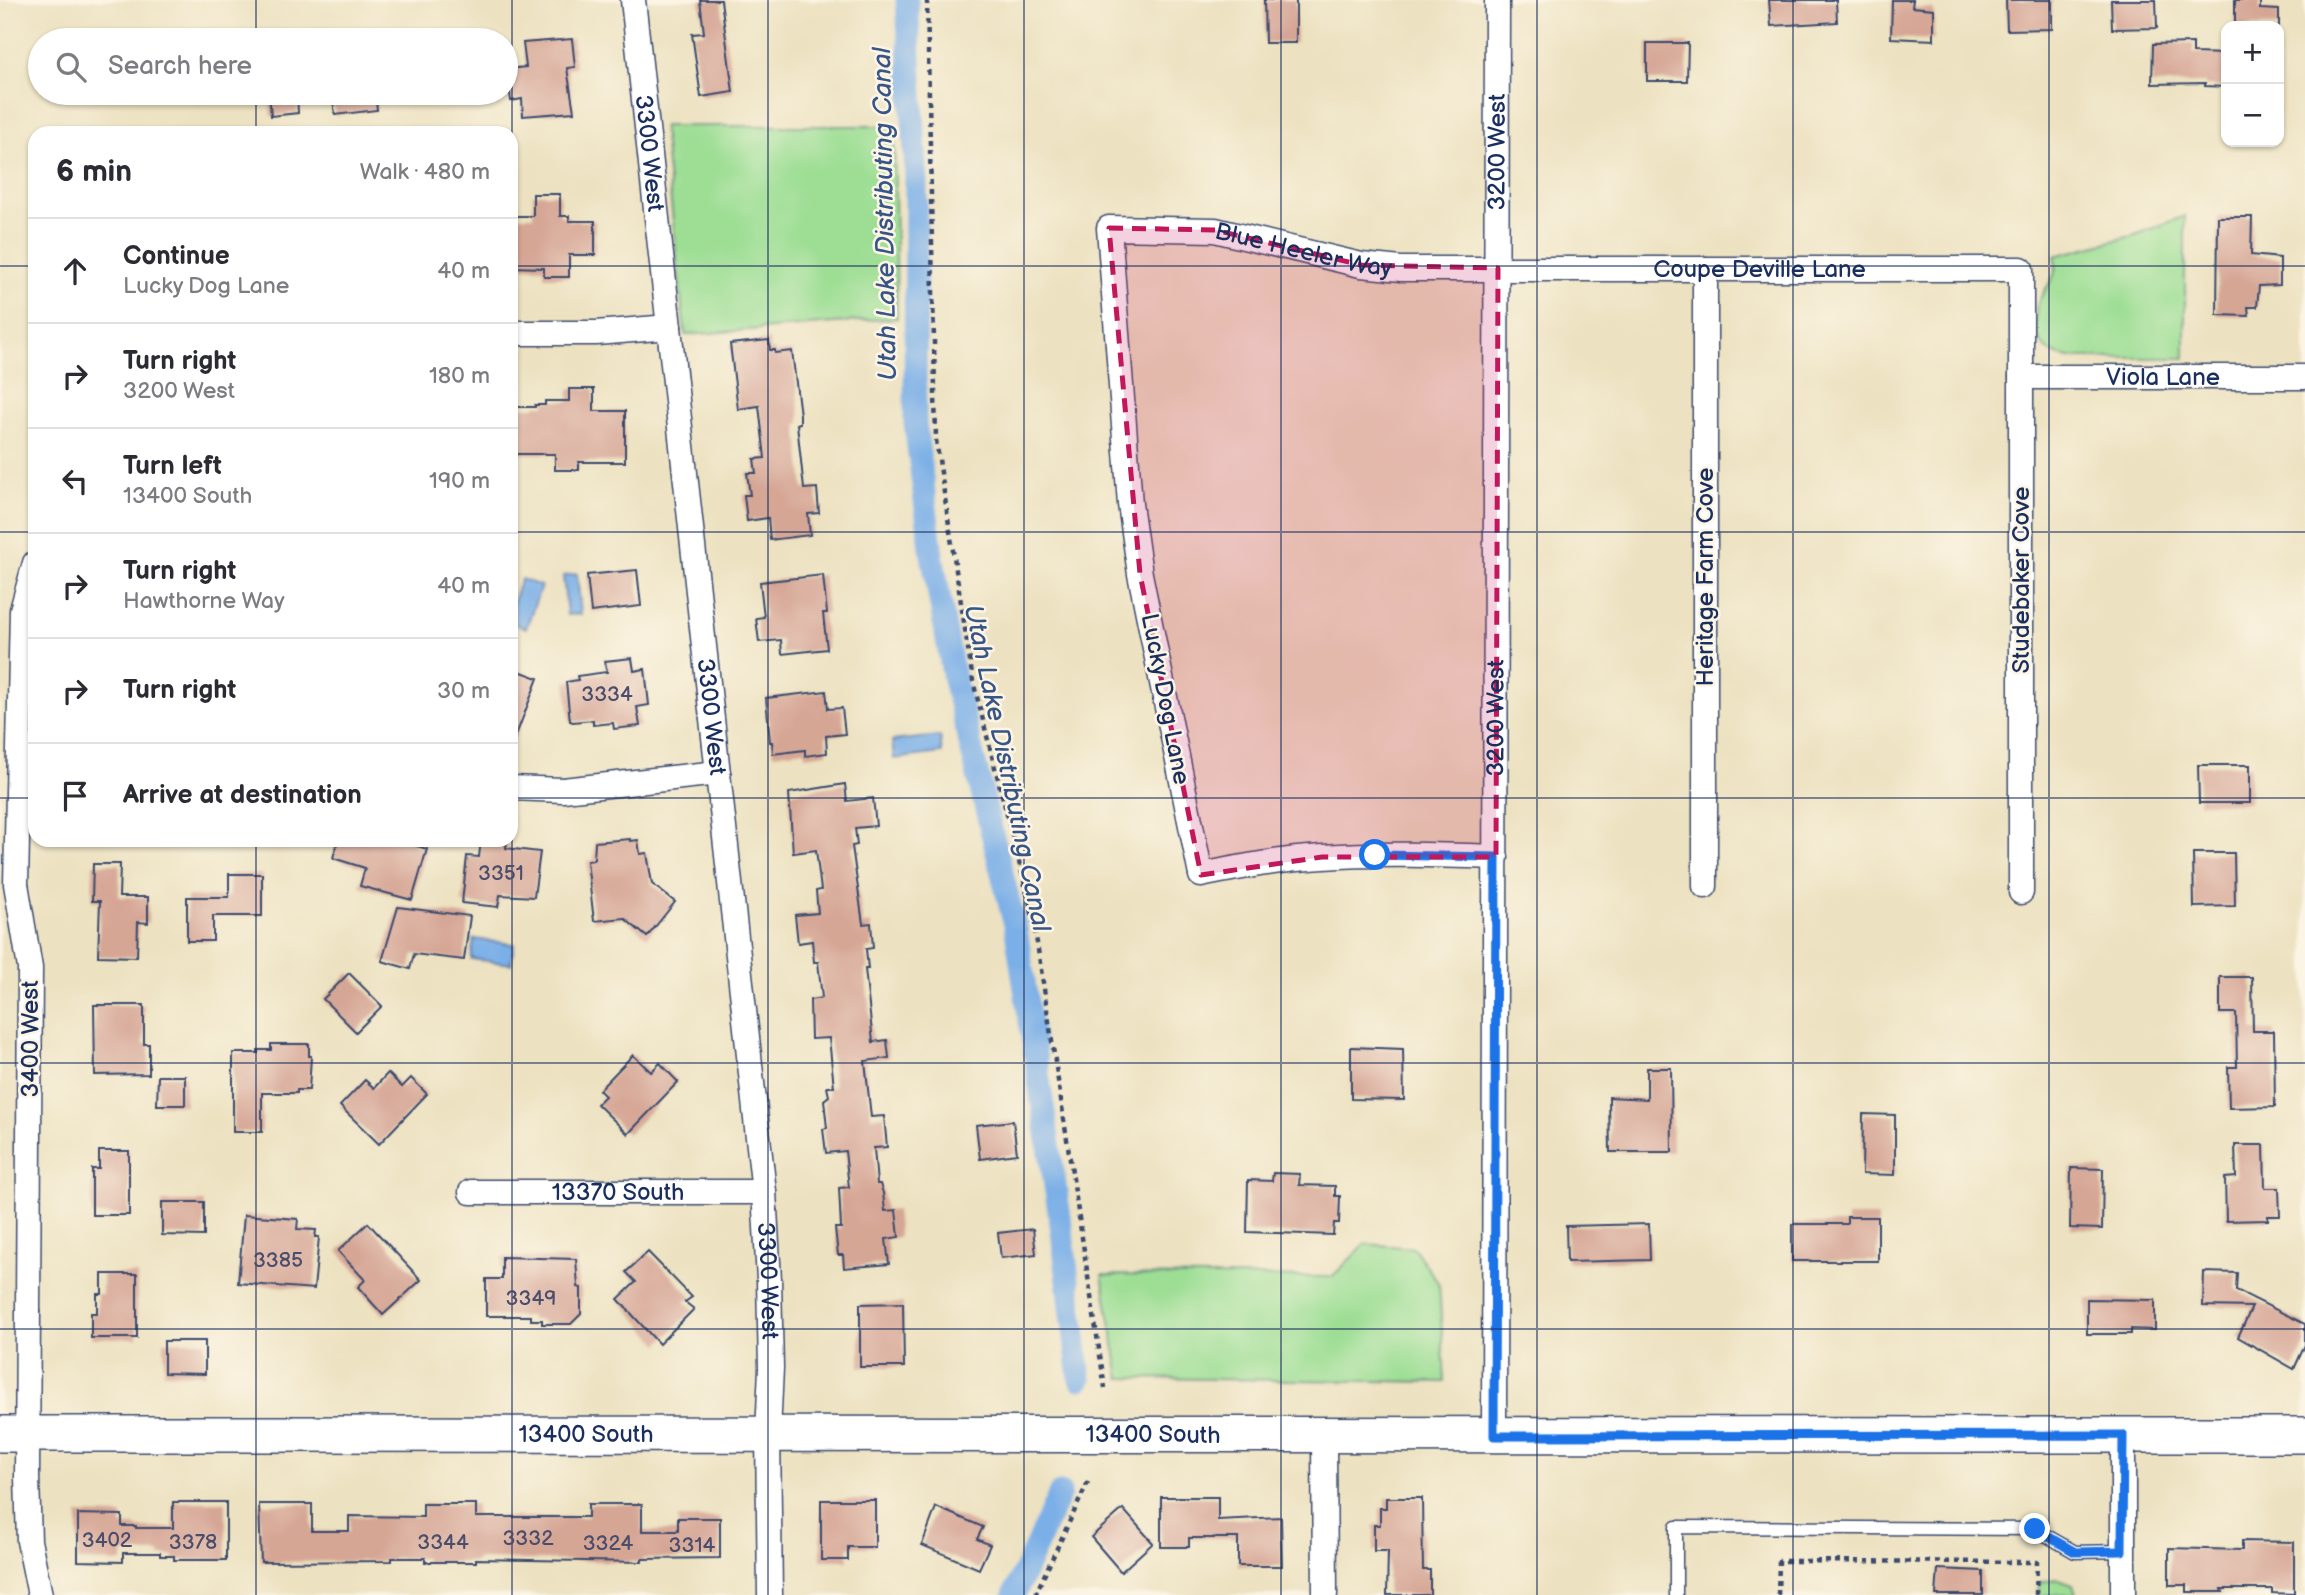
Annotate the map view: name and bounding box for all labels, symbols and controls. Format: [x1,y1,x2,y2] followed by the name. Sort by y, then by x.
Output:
[2221,21,2284,147] map controls
[2221,21,2284,84] button: +
[28,28,518,105] search box
[867,46,904,381] water label: Utah Lake Distributing Canal
[52,48,90,86] icon: search
[108,51,252,82] text: Search here
[2221,84,2284,147] button: −
[629,93,670,214] street label: 3300 West
[1483,93,1512,210] street label: 3200 West
[56,154,132,190] text: 6 min
[360,158,490,186] text: Walk · 480 m
[1212,217,1393,283] street label: Blue Heeler Way
[123,241,230,272] text: Continue
[56,252,94,290] icon: ahead
[1653,255,1866,284] street label: Coupe Deville Lane
[437,257,490,285] text: 40 m
[123,272,289,300] text: Lucky Dog Lane
[123,346,236,377] text: Turn right
[56,357,94,395] icon: right
[429,362,490,390] text: 180 m
[2106,363,2220,392] street label: Viola Lane
[123,377,235,405] text: 3200 West
[123,451,222,482] text: Turn left
[56,462,94,500] icon: left
[429,467,490,495] text: 190 m
[1691,467,1720,687] street label: Heritage Farm Cove
[123,482,252,510] text: 13400 South
[2007,487,2036,673] street label: Studebaker Cove
[123,556,236,587] text: Turn right
[56,567,94,605] icon: right
[437,572,490,600] text: 40 m
[123,587,285,615] text: Hawthorne Way
[957,602,1057,936] water label: Utah Lake Distributing Canal
[1135,611,1196,787] street label: Lucky Dog Lane
[690,657,732,777] street label: 3300 West
[1481,659,1511,776] street label: 3200 West
[56,672,94,710] icon: right
[123,675,236,706] text: Turn right
[437,677,490,705] text: 30 m
[581,682,633,707] house number: 3334
[56,777,94,815] icon: arrive
[123,780,362,811] text: Arrive at destination
[1359,839,1390,870] route start
[478,861,524,886] house number: 3351
[16,980,45,1098] street label: 3400 West
[552,1178,684,1207] street label: 13370 South
[751,1221,784,1340] street label: 3300 West
[253,1248,303,1273] house number: 3385
[506,1286,556,1311] house number: 3349
[519,1420,653,1449] street label: 13400 South
[1086,1420,1220,1450] street label: 13400 South
[2019,1513,2050,1544] route end
[502,1526,554,1551] house number: 3332
[82,1528,133,1553] house number: 3402
[169,1530,217,1555] house number: 3378
[417,1530,469,1555] house number: 3344
[583,1531,634,1556] house number: 3324
[669,1533,716,1558] house number: 3314

